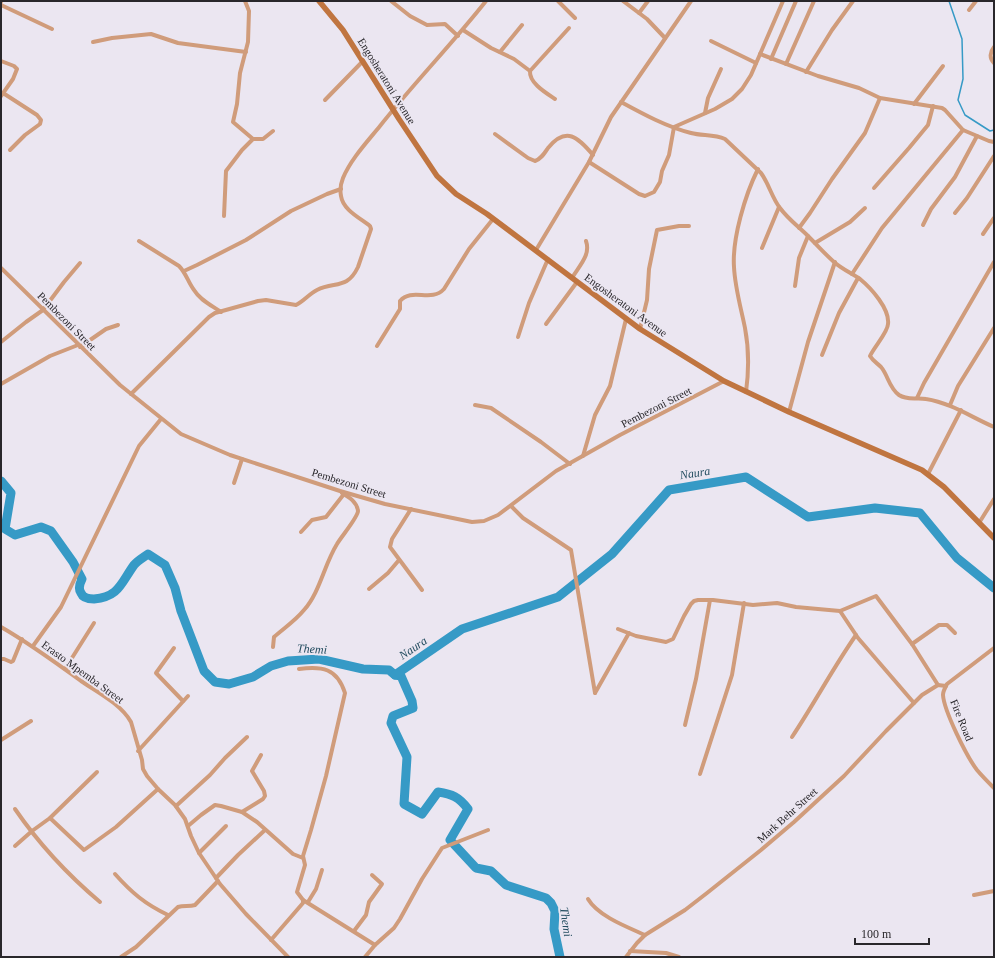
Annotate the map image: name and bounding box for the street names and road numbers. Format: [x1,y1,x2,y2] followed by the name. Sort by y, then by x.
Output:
[356,36,418,126] street label: Engosheratoni Avenue
[582,271,670,339] street label: Engosheratoni Avenue
[35,289,99,353] street label: Pembezoni Street
[619,384,693,430] street label: Pembezoni Street
[310,466,388,500] street label: Pembezoni Street
[40,638,126,706] street label: Erasto Mpemba Street
[948,697,976,743] street label: Fire Road
[755,785,819,845] street label: Mark Behr Street

